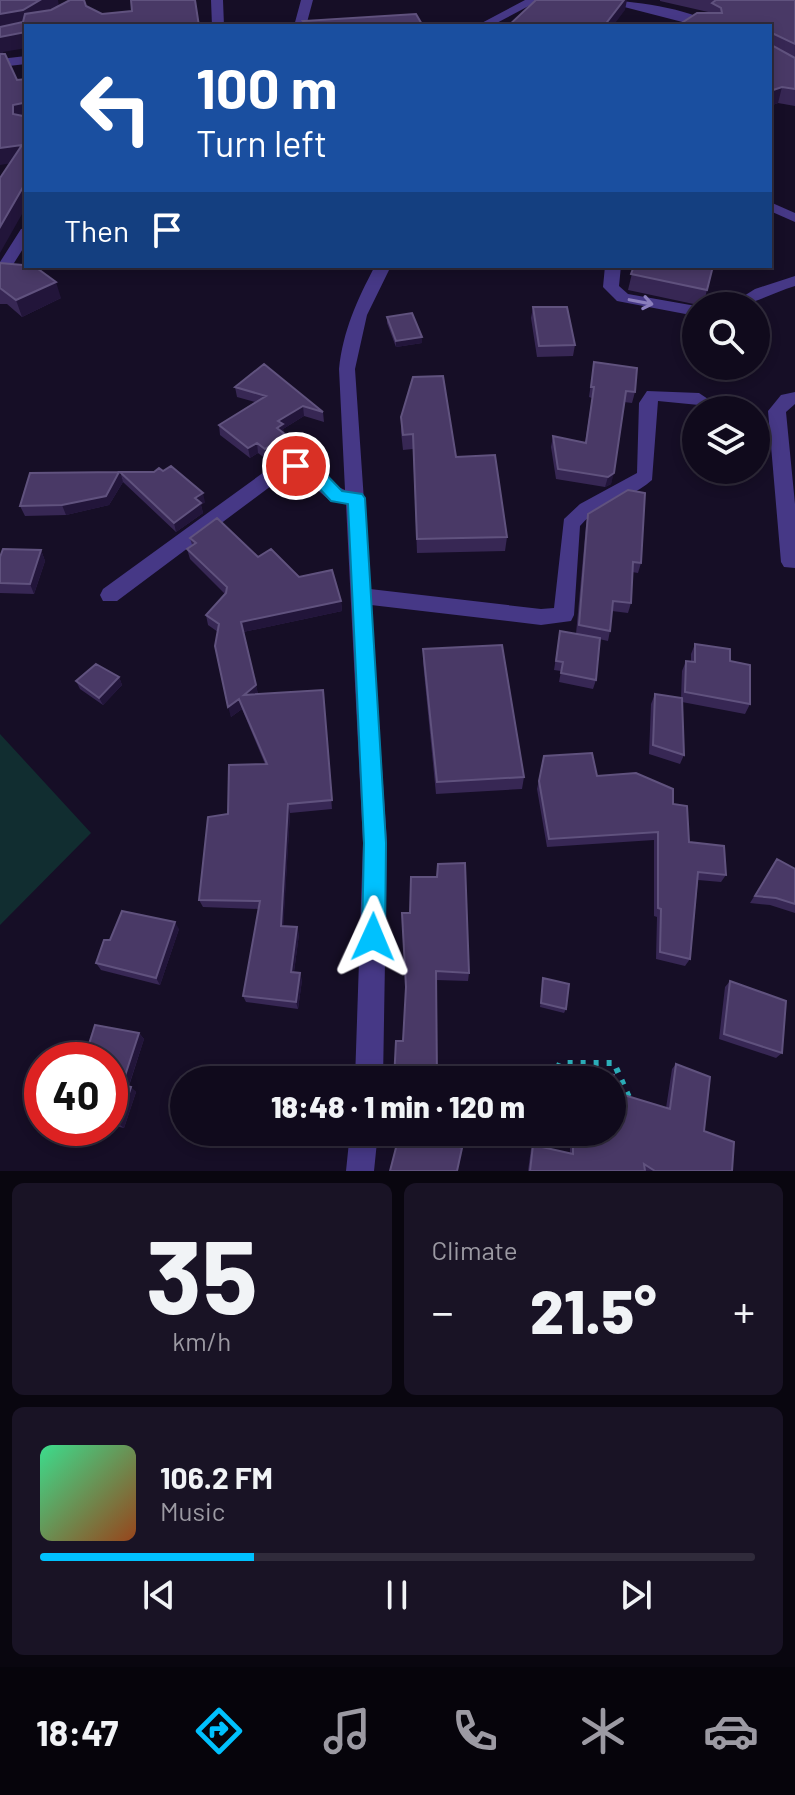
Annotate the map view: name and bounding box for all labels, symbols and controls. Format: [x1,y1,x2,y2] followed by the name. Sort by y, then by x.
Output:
[196,53,338,120] text: 100 m
[64,56,168,160] icon: left
[196,121,327,164] text: Turn left
[145,208,189,252] icon: arrive
[64,212,129,248] text: Then
[682,292,770,484] map controls
[682,292,770,380] button: search
[628,295,653,310] one-way arrow
[682,396,770,484] button: layers
[262,432,330,500] pin
[274,444,318,488] icon: arrive
[331,895,415,979] position arrow
[24,1042,128,1146] speed limit sign: 40
[271,1088,525,1124] text: 18:48 · 1 min · 120 m
[146,1210,258,1335] text: 35
[432,1234,518,1265] text: Climate
[530,1274,656,1346] text: 21.5°
[432,1284,454,1337] text: −
[733,1284,755,1337] text: +
[172,1325,231,1356] text: km/h
[160,1459,273,1495] text: 106.2 FM
[160,1495,225,1526] text: Music
[137,1573,181,1617] icon: previous
[375,1573,419,1617] icon: pause
[614,1573,658,1617] icon: next
[191,1703,247,1759] icon: directions
[319,1703,375,1759] icon: music
[447,1703,503,1759] icon: phone
[575,1703,631,1759] icon: climate
[703,1703,759,1759] icon: car
[36,1710,118,1753] text: 18:47

